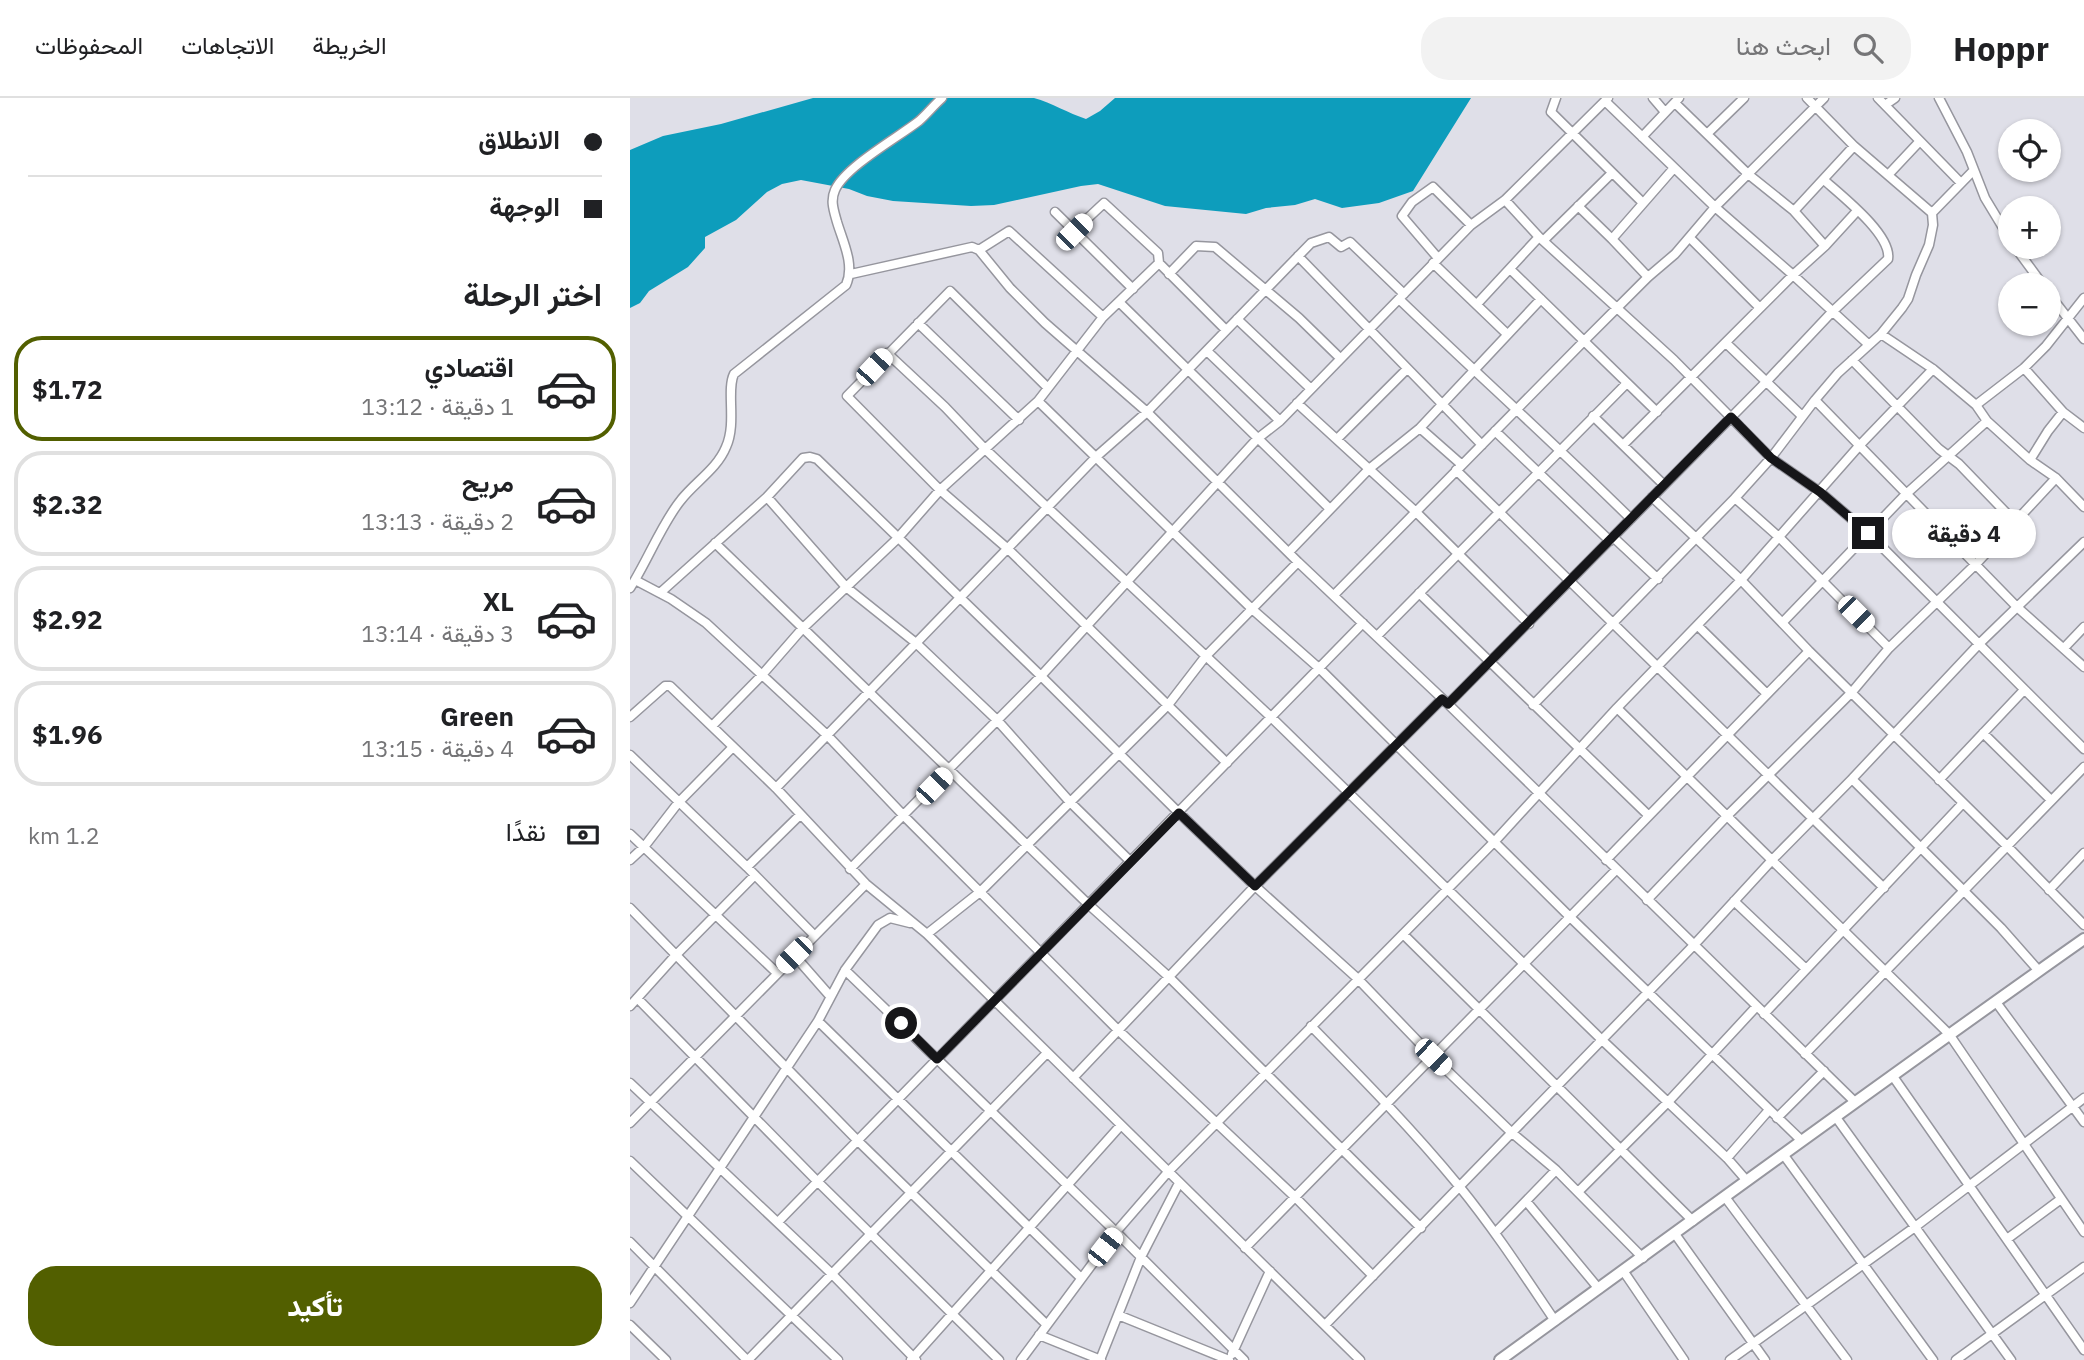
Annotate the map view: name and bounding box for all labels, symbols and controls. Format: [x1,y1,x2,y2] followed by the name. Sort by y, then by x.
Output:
[1421,17,1911,80] search box
[1953,27,2049,70] text: Hoppr
[1736,28,1831,62] text: ابحث هنا
[35,29,143,61] text: المحفوظات
[181,29,274,61] text: الاتجاهات
[312,29,387,61] text: الخريطة
[1849,29,1887,67] icon: search
[1998,119,2061,336] map controls
[1998,119,2061,182] button: locate
[478,122,560,156] text: الانطلاق
[489,189,560,223] text: الوجهة
[1998,196,2061,259] button: +
[1052,210,1097,254] car
[463,273,602,315] text: اختر الرحلة
[1998,273,2061,336] button: −
[852,344,897,390] car
[425,350,514,384] text: اقتصادي
[535,357,598,420] icon: car
[32,372,103,406] text: $1.72
[361,391,514,421] text: 1 دقيقة · 13:12
[462,465,514,499] text: مريح
[535,472,598,535] icon: car
[32,487,103,521] text: $2.32
[361,506,514,536] text: 2 دقيقة · 13:13
[1892,508,2036,558] callout: 4 دقيقة
[1852,517,1884,549] route end
[1927,518,2001,548] text: 4 دقيقة
[483,584,514,618] text: XL
[535,587,598,650] icon: car
[1834,592,1879,636] car
[32,602,103,636] text: $2.92
[361,618,514,648] text: 3 دقيقة · 13:14
[440,699,514,733] text: Green
[535,702,598,765] icon: car
[32,717,103,751] text: $1.96
[361,733,514,763] text: 4 دقيقة · 13:15
[912,764,957,808] car
[506,814,546,848] text: نقدًا
[564,816,602,854] icon: cash
[28,820,100,850] text: 1.2 km
[772,933,817,977] car
[885,1007,917,1039] route start
[1411,1035,1456,1079] car
[1084,1224,1127,1270] car
[28,1266,602,1346] button: تأكيد

